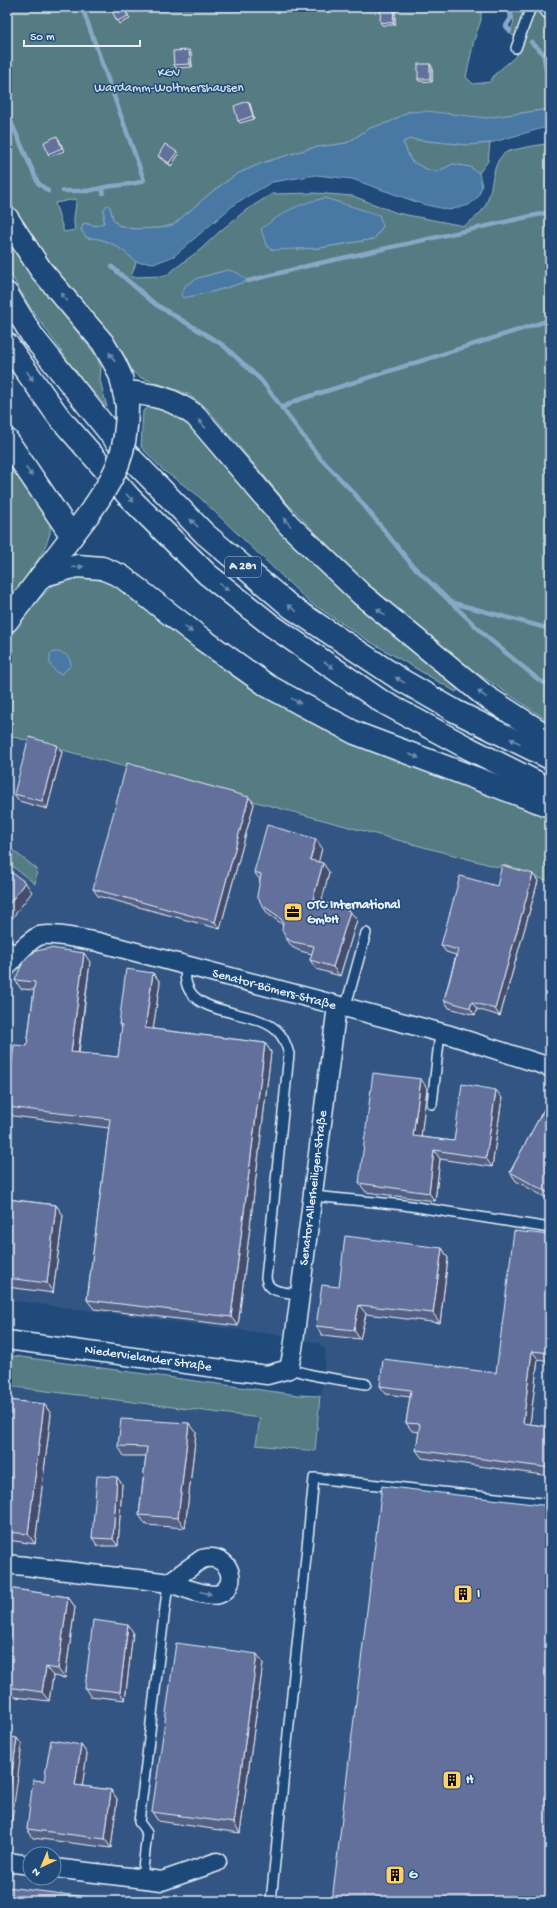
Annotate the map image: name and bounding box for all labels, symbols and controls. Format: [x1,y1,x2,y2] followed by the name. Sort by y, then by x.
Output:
[24,22,140,48] scale bar
[30,31,55,45] text: 50 m
[94,66,245,96] park label: KGV Wardamm-Woltmershausen
[60,292,69,303] one-way arrow
[108,351,115,363] one-way arrow
[25,371,34,382] one-way arrow
[198,418,207,429] one-way arrow
[25,467,33,478] one-way arrow
[125,493,135,503] one-way arrow
[189,518,199,528] one-way arrow
[283,518,292,527] one-way arrow
[225,557,261,577] road number: A 281
[72,563,84,570] one-way arrow
[219,583,230,592] one-way arrow
[287,604,298,612] one-way arrow
[376,607,387,616] one-way arrow
[183,624,194,633] one-way arrow
[323,661,334,669] one-way arrow
[394,676,406,683] one-way arrow
[477,689,488,698] one-way arrow
[290,698,302,704] one-way arrow
[509,738,521,744] one-way arrow
[408,753,420,759] one-way arrow
[307,898,401,928] place label: OTC International GmbH
[282,901,304,923] office icon: OTC International GmbH
[211,966,338,1014] street label: Senator-Bömers-Straße
[297,1109,331,1266] street label: Senator-Allerheiligen-Straße
[83,1343,213,1375] street label: Niedervielander Straße
[452,1583,474,1605] building icon: I
[477,1587,480,1602] place label: I
[200,1591,212,1597] one-way arrow
[441,1769,463,1791] building icon: H
[466,1773,474,1788] place label: H
[22,1846,62,1886] north arrow
[384,1864,406,1886] building icon: G
[30,1865,43,1879] text: N
[409,1868,418,1883] place label: G

